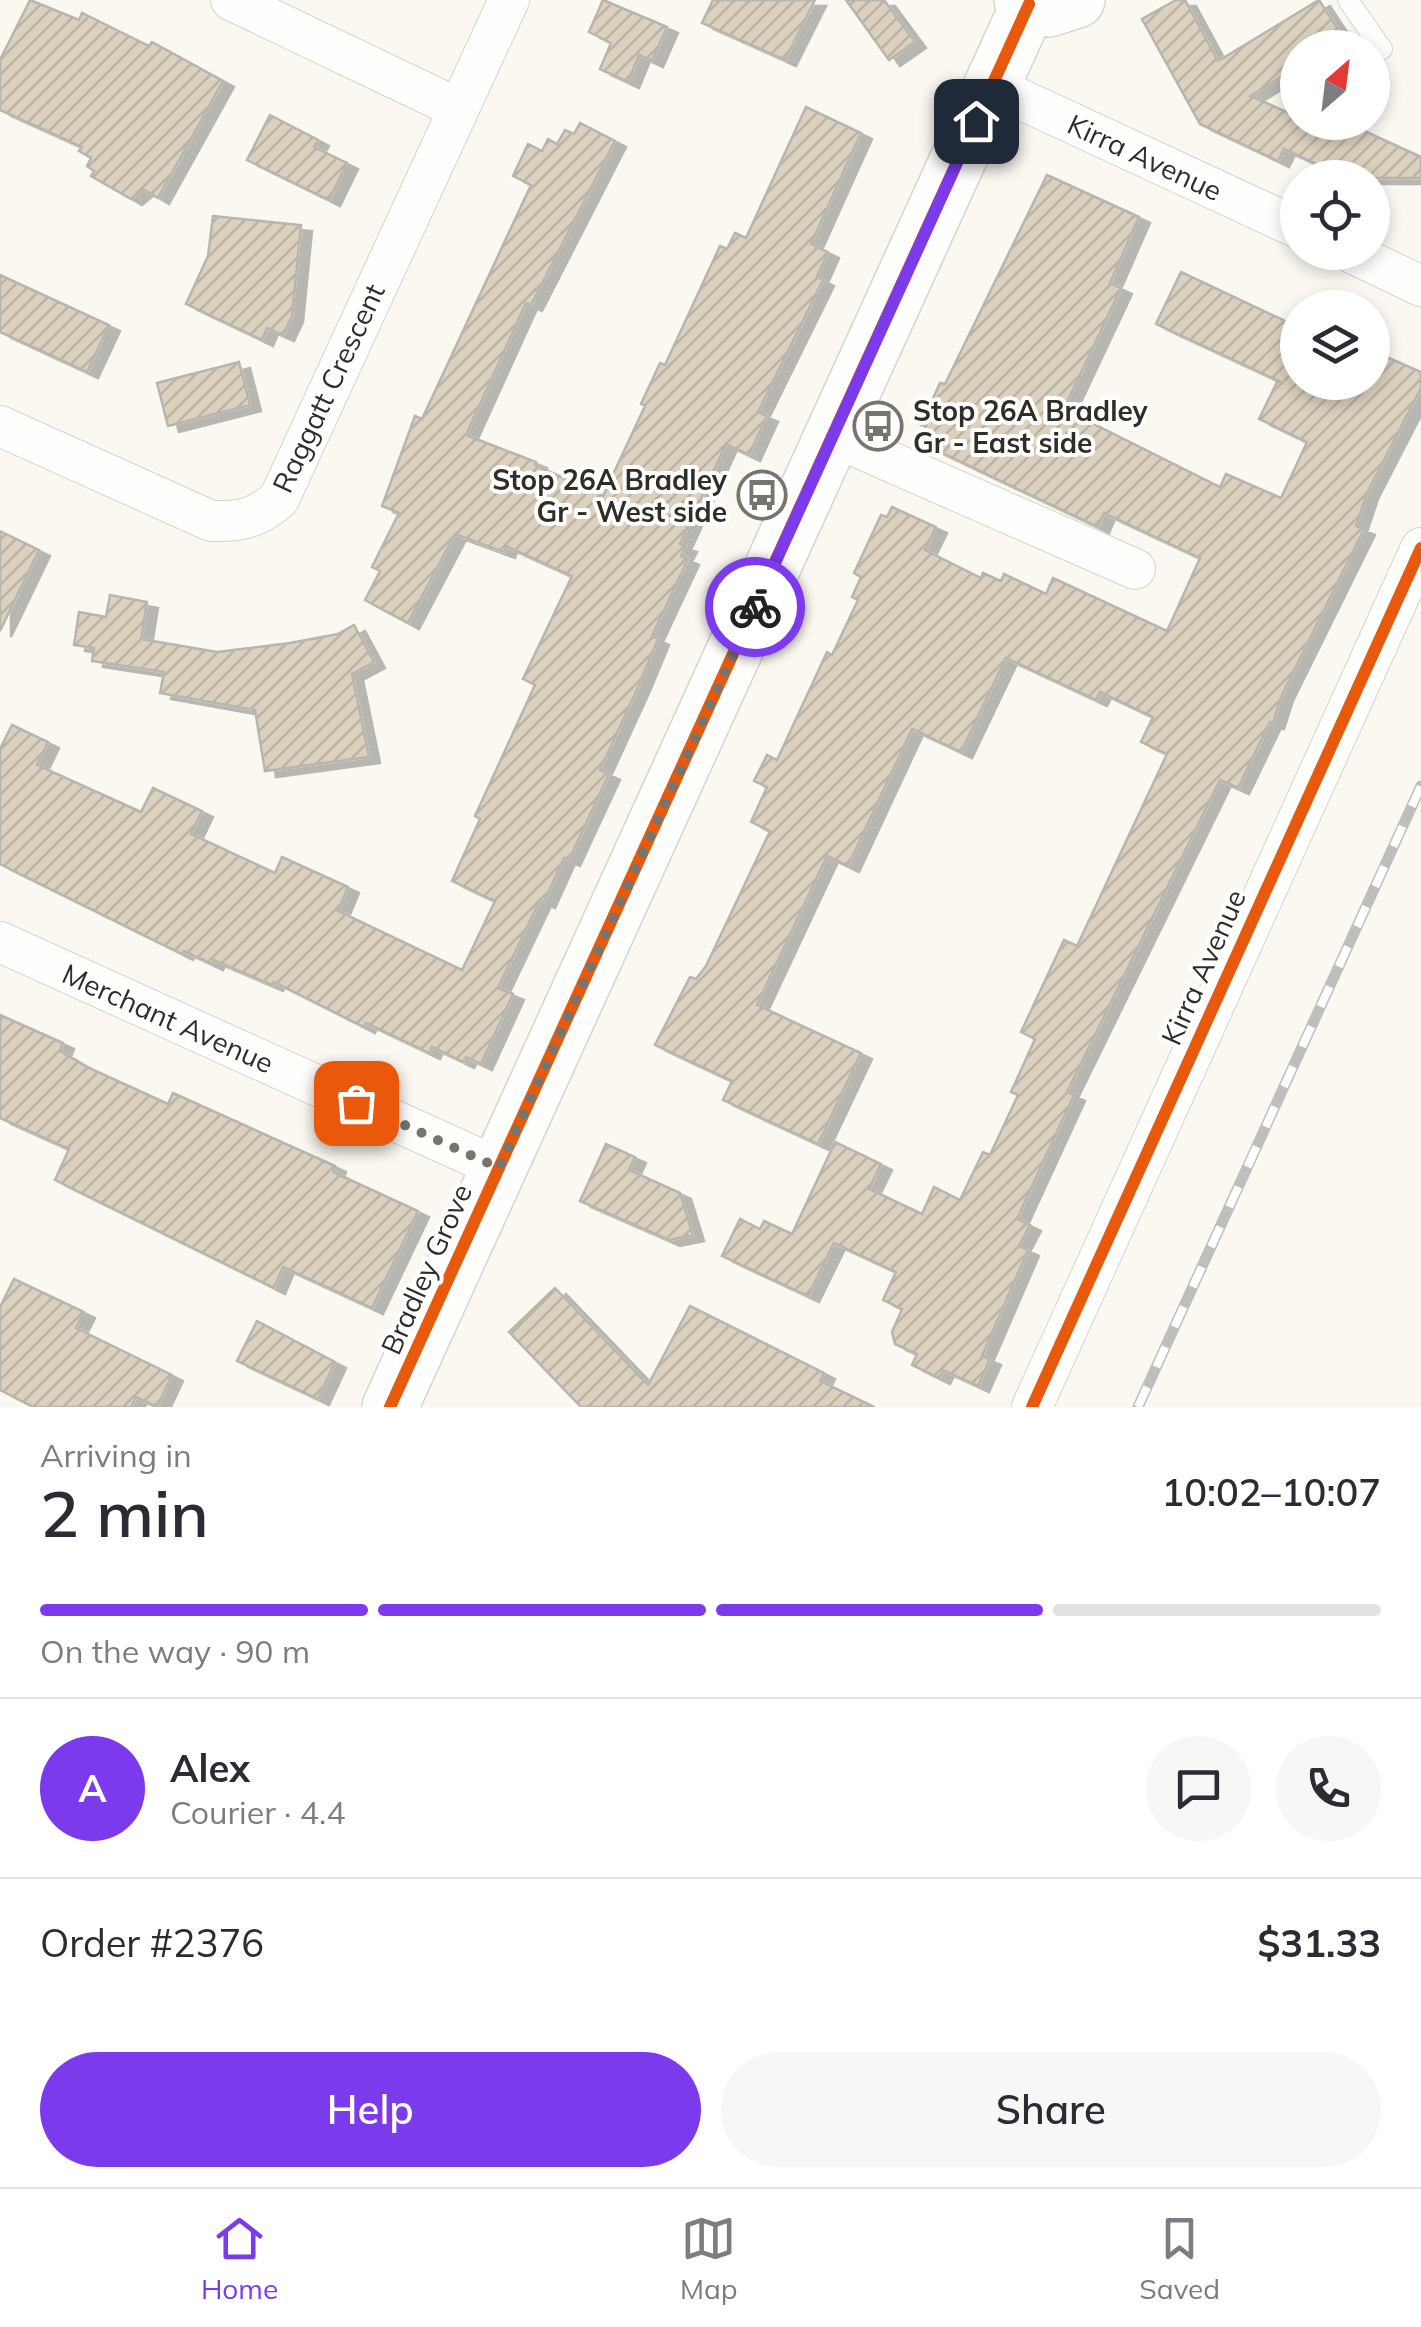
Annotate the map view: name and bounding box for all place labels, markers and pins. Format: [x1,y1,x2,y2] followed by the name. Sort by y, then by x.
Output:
[934,79,1019,164] pin
[913,393,1149,460] place label: Stop 26A Bradley Gr - East side
[852,400,904,452] bus stop icon: Stop 26A Bradley Gr - East side
[492,462,728,529] place label: Stop 26A Bradley Gr - West side
[736,469,788,521] bus stop icon: Stop 26A Bradley Gr - West side
[314,1061,399,1146] pin

